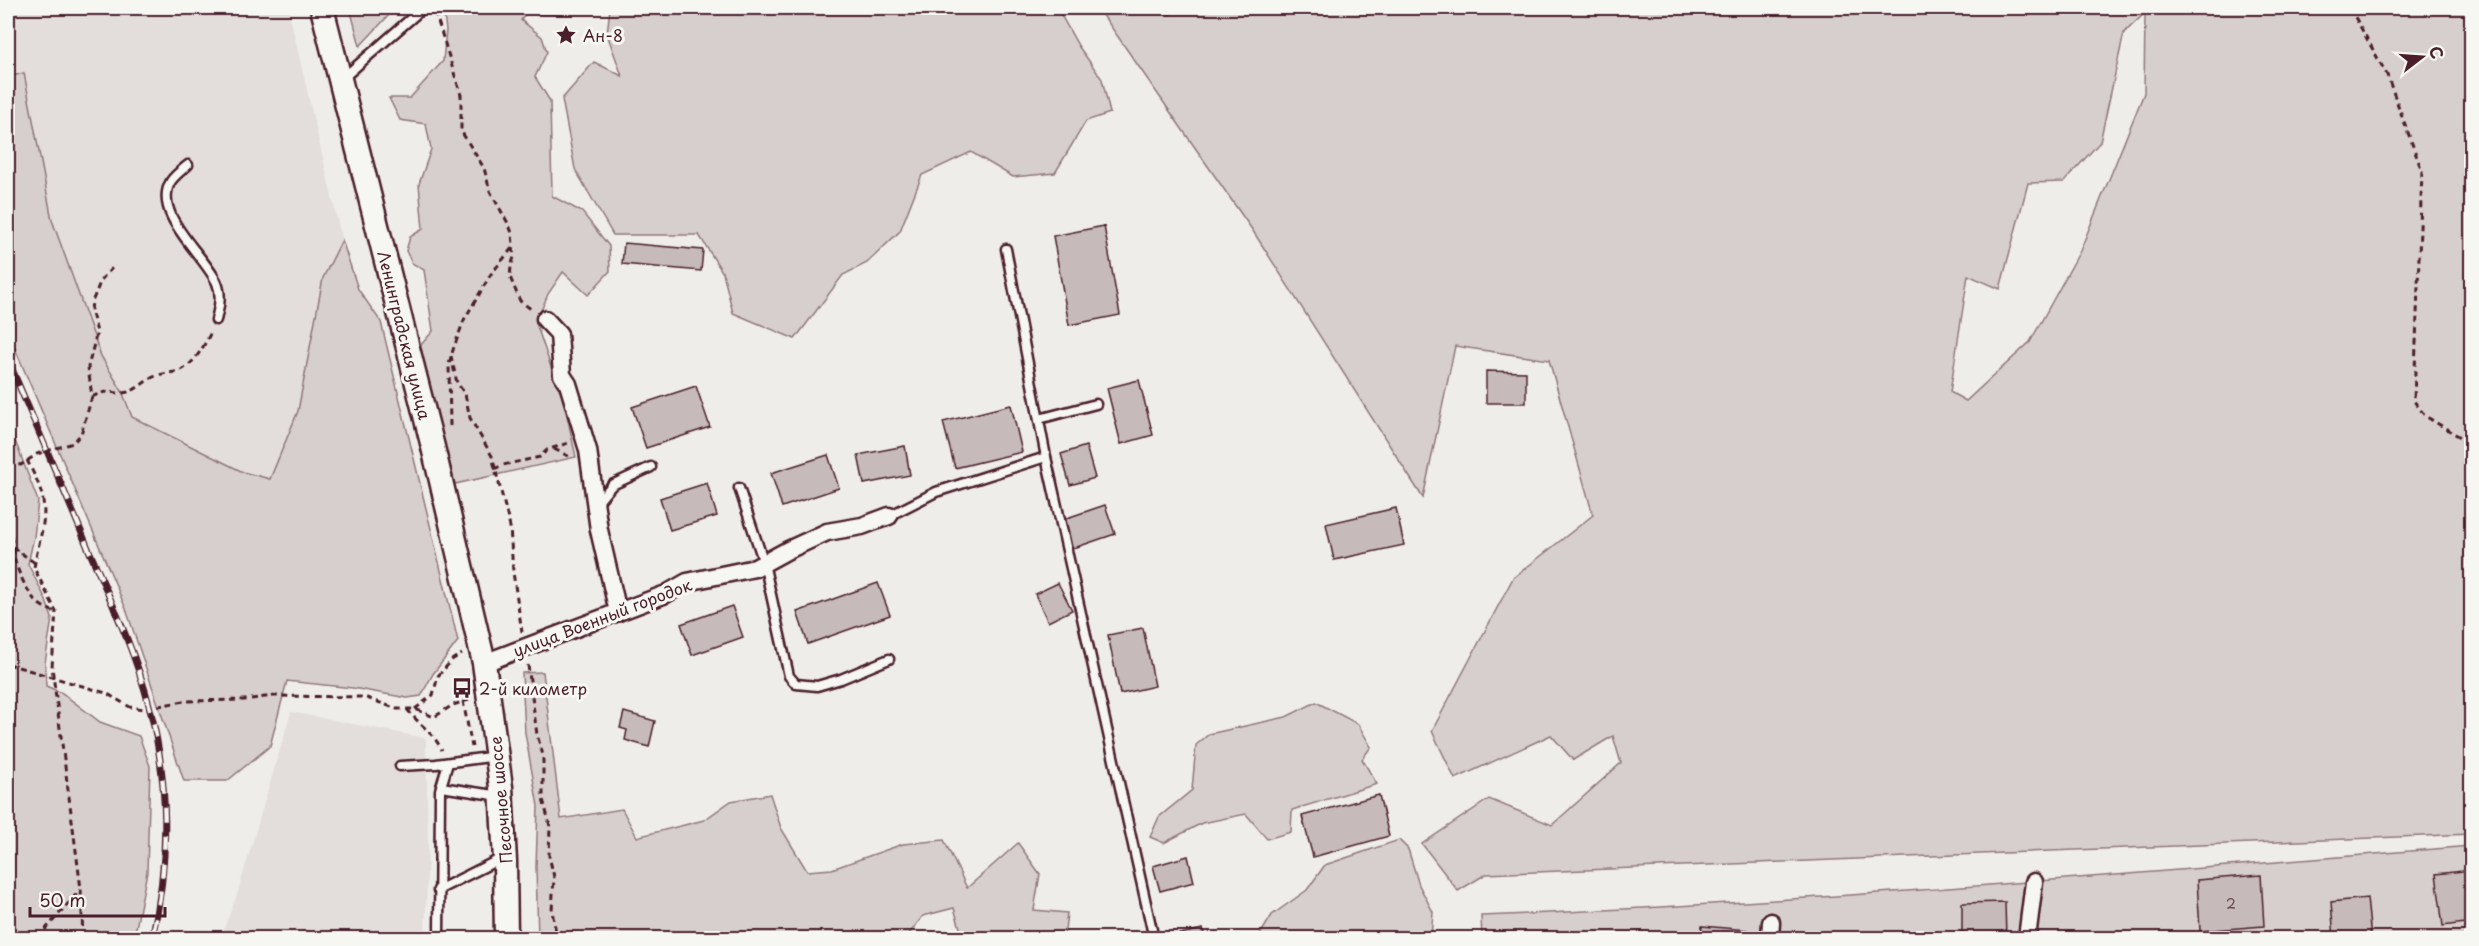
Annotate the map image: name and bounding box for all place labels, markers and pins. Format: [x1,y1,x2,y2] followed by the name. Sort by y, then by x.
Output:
[554,23,578,47] place icon: Ан-8
[583,23,623,47] place label: Ан-8
[450,676,474,700] bus stop icon: 2-й километр
[479,676,587,700] place label: 2-й километр

